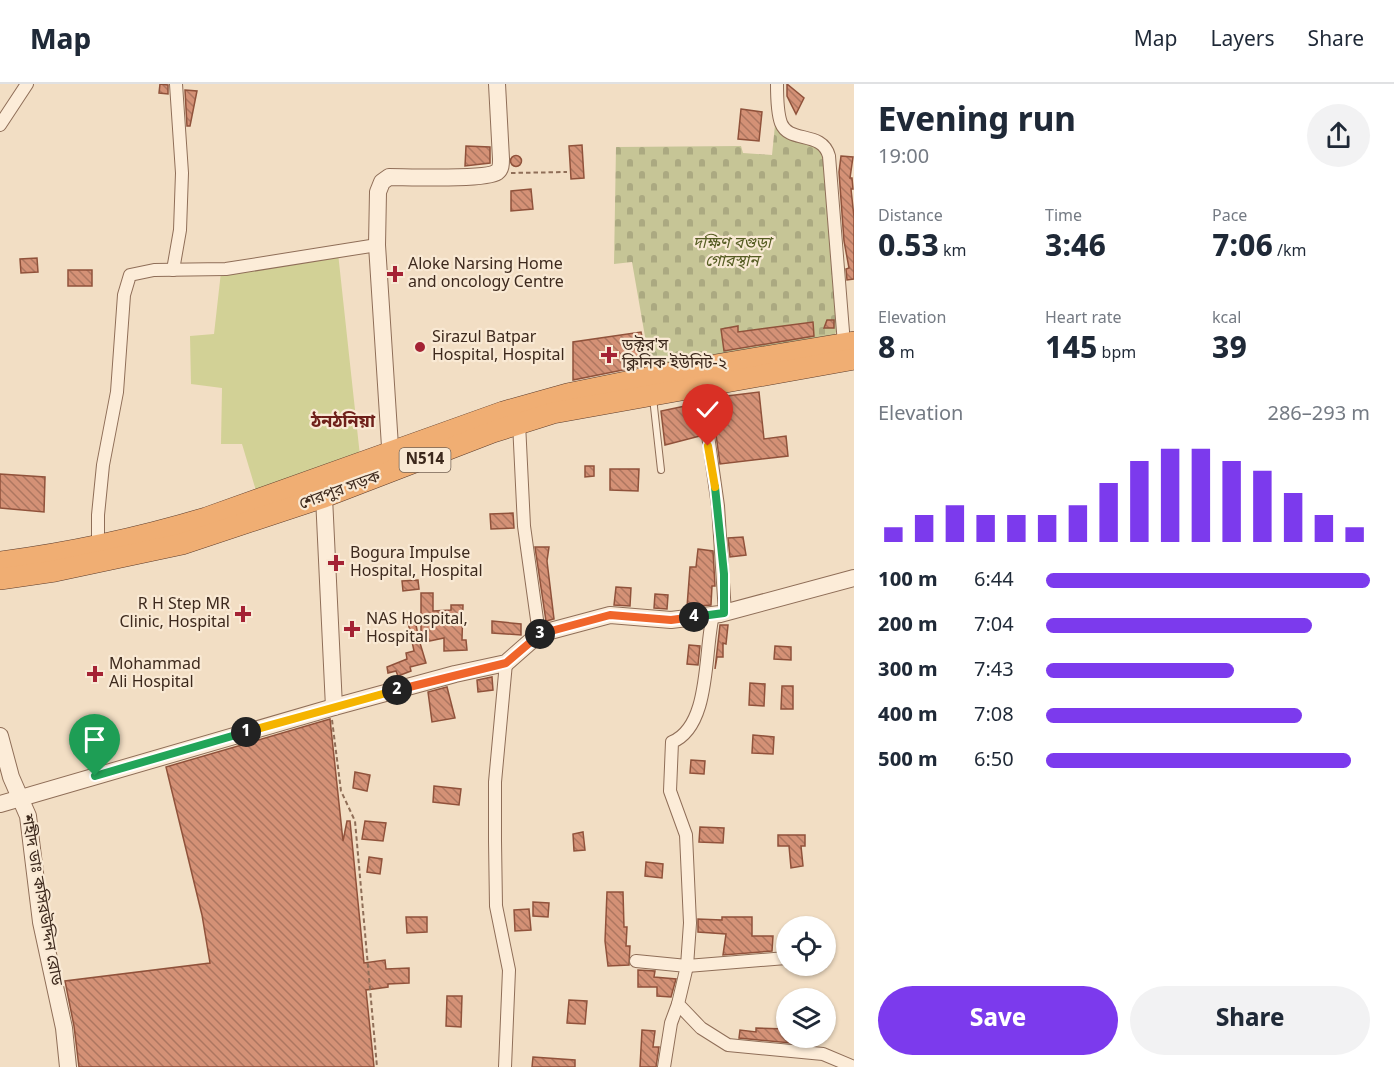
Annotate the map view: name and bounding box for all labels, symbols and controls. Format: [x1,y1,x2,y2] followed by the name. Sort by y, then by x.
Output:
[30,23,91,60] text: Map
[1134,27,1178,55] text: Map
[1211,27,1275,55] text: Layers
[1308,27,1364,55] text: Share
[878,101,1076,144] text: Evening run
[1307,104,1370,167] button: share
[878,145,929,171] text: 19:00
[878,206,943,228] text: Distance
[1045,206,1082,228] text: Time
[1212,206,1247,228] text: Pace
[878,228,939,268] text: 0.53
[1045,228,1106,268] text: 3:46
[1212,228,1273,268] text: 7:06
[693,233,774,273] park label: দক্ষিণ বগুড়া গোরস্থান
[939,241,967,263] text: km
[1273,241,1307,263] text: /km
[408,254,564,294] place label: Aloke Narsing Home and oncology Centre
[386,265,404,283] marker: Aloke Narsing Home and oncology Centre
[878,308,946,330] text: Elevation
[1045,308,1121,330] text: Heart rate
[1212,308,1241,330] text: kcal
[432,327,565,367] place label: Sirazul Batpar Hospital, Hospital
[878,330,895,370] text: 8
[1045,330,1097,370] text: 145
[1212,330,1247,370] text: 39
[621,335,728,375] place label: ডক্টর'স ক্লিনিক ইউনিট-২
[413,340,427,354] marker: Sirazul Batpar Hospital, Hospital
[895,343,915,365] text: m
[1097,343,1136,365] text: bpm
[600,346,618,364] marker: ডক্টর'স ক্লিনিক ইউনিট-২
[682,384,733,446] pin
[691,393,724,426] icon: check
[878,402,963,428] text: Elevation
[1267,402,1370,428] text: 286–293 m
[310,410,376,434] district label: ঠনঠনিয়া
[400,448,450,472] road number: N514
[296,466,385,516] street label: শেরপুর সড়ক
[350,543,483,583] place label: Bogura Impulse Hospital, Hospital
[327,554,345,572] marker: Bogura Impulse Hospital, Hospital
[878,568,938,594] text: 100 m
[974,568,1014,594] text: 6:44
[119,594,230,634] place label: R H Step MR Clinic, Hospital
[679,602,709,632] pin: 4
[234,605,252,623] marker: R H Step MR Clinic, Hospital
[689,606,699,628] text: 4
[366,609,468,649] place label: NAS Hospital, Hospital
[878,613,938,639] text: 200 m
[974,613,1014,639] text: 7:04
[525,619,555,649] pin: 3
[343,620,361,638] marker: NAS Hospital, Hospital
[535,623,545,645] text: 3
[109,654,201,694] place label: Mohammad Ali Hospital
[878,658,938,684] text: 300 m
[974,658,1014,684] text: 7:43
[86,665,104,683] marker: Mohammad Ali Hospital
[382,675,412,705] pin: 2
[392,679,402,701] text: 2
[878,703,938,729] text: 400 m
[974,703,1014,729] text: 7:08
[69,714,120,776] pin
[231,717,261,747] pin: 1
[241,721,251,743] text: 1
[78,723,111,756] icon: arrive
[878,748,938,774] text: 500 m
[974,748,1014,774] text: 6:50
[15,812,67,988] street label: শহীদ ডাঃ কসিরউদ্দিন রোড
[776,916,836,1048] map controls
[776,916,836,976] button: locate
[878,986,1118,1055] button: Save
[1130,986,1370,1055] button: Share
[776,988,836,1048] button: layers

